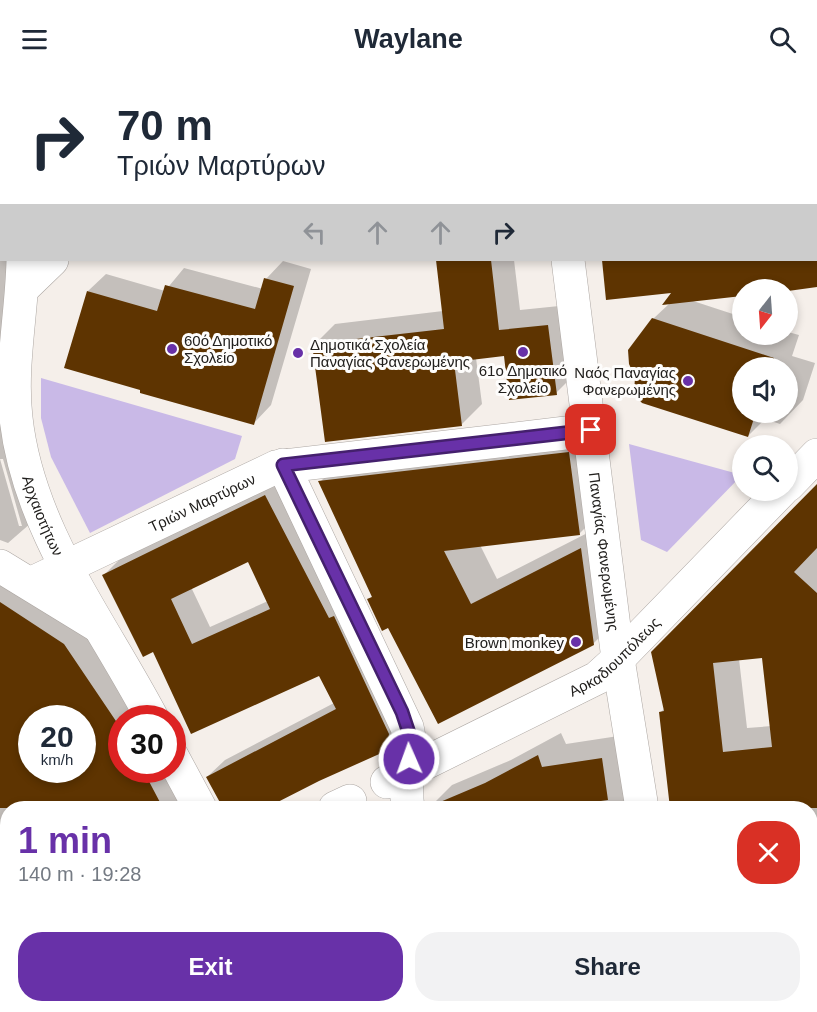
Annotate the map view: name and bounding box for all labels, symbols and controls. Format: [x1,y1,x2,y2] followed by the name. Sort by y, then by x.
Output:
[18,23,51,56] icon: menu
[766,23,799,56] icon: search
[354,24,463,54] text: Waylane
[18,102,96,180] icon: right
[117,102,213,149] text: 70 m
[117,151,325,181] text: Τριών Μαρτύρων
[298,216,331,249] icon: left
[361,216,394,249] icon: ahead
[424,216,457,249] icon: ahead
[487,216,520,249] icon: right
[732,279,798,345] north arrow
[732,279,798,501] map controls
[184,332,272,366] place label: 60ό Δημοτικό Σχολείο
[310,336,470,370] place label: Δημοτικά Σχολεία Παναγίας Φανερωμένης
[165,342,179,356] marker: 60ό Δημοτικό Σχολείο
[516,345,530,359] marker: 61ο Δημοτικό Σχολείο
[291,346,305,360] marker: Δημοτικά Σχολεία Παναγίας Φανερωμένης
[732,357,798,423] button: sound
[479,362,567,396] place label: 61ο Δημοτικό Σχολείο
[574,364,676,398] place label: Ναός Παναγίας Φανερωμένης
[681,374,695,388] marker: Ναός Παναγίας Φανερωμένης
[565,404,616,455] pin
[574,413,607,446] icon: arrive
[732,435,798,501] button: search
[146,470,258,535] street label: Τριών Μαρτύρων
[586,471,623,632] street label: Παναγίας Φανερωμένης
[20,473,67,558] street label: Αρχαιοτήτων
[566,613,663,699] street label: Αρκαδιουπόλεως
[465,634,564,651] place label: Brown monkey
[569,635,583,649] marker: Brown monkey
[108,705,186,783] speed limit sign: 30
[40,720,74,753] text: 20
[377,727,441,791] position arrow
[41,751,73,768] text: km/h
[18,820,112,861] text: 1 min
[737,821,800,884] button: close
[18,863,141,885] text: 140 m · 19:28
[18,932,403,1001] button: Exit
[415,932,800,1001] button: Share

